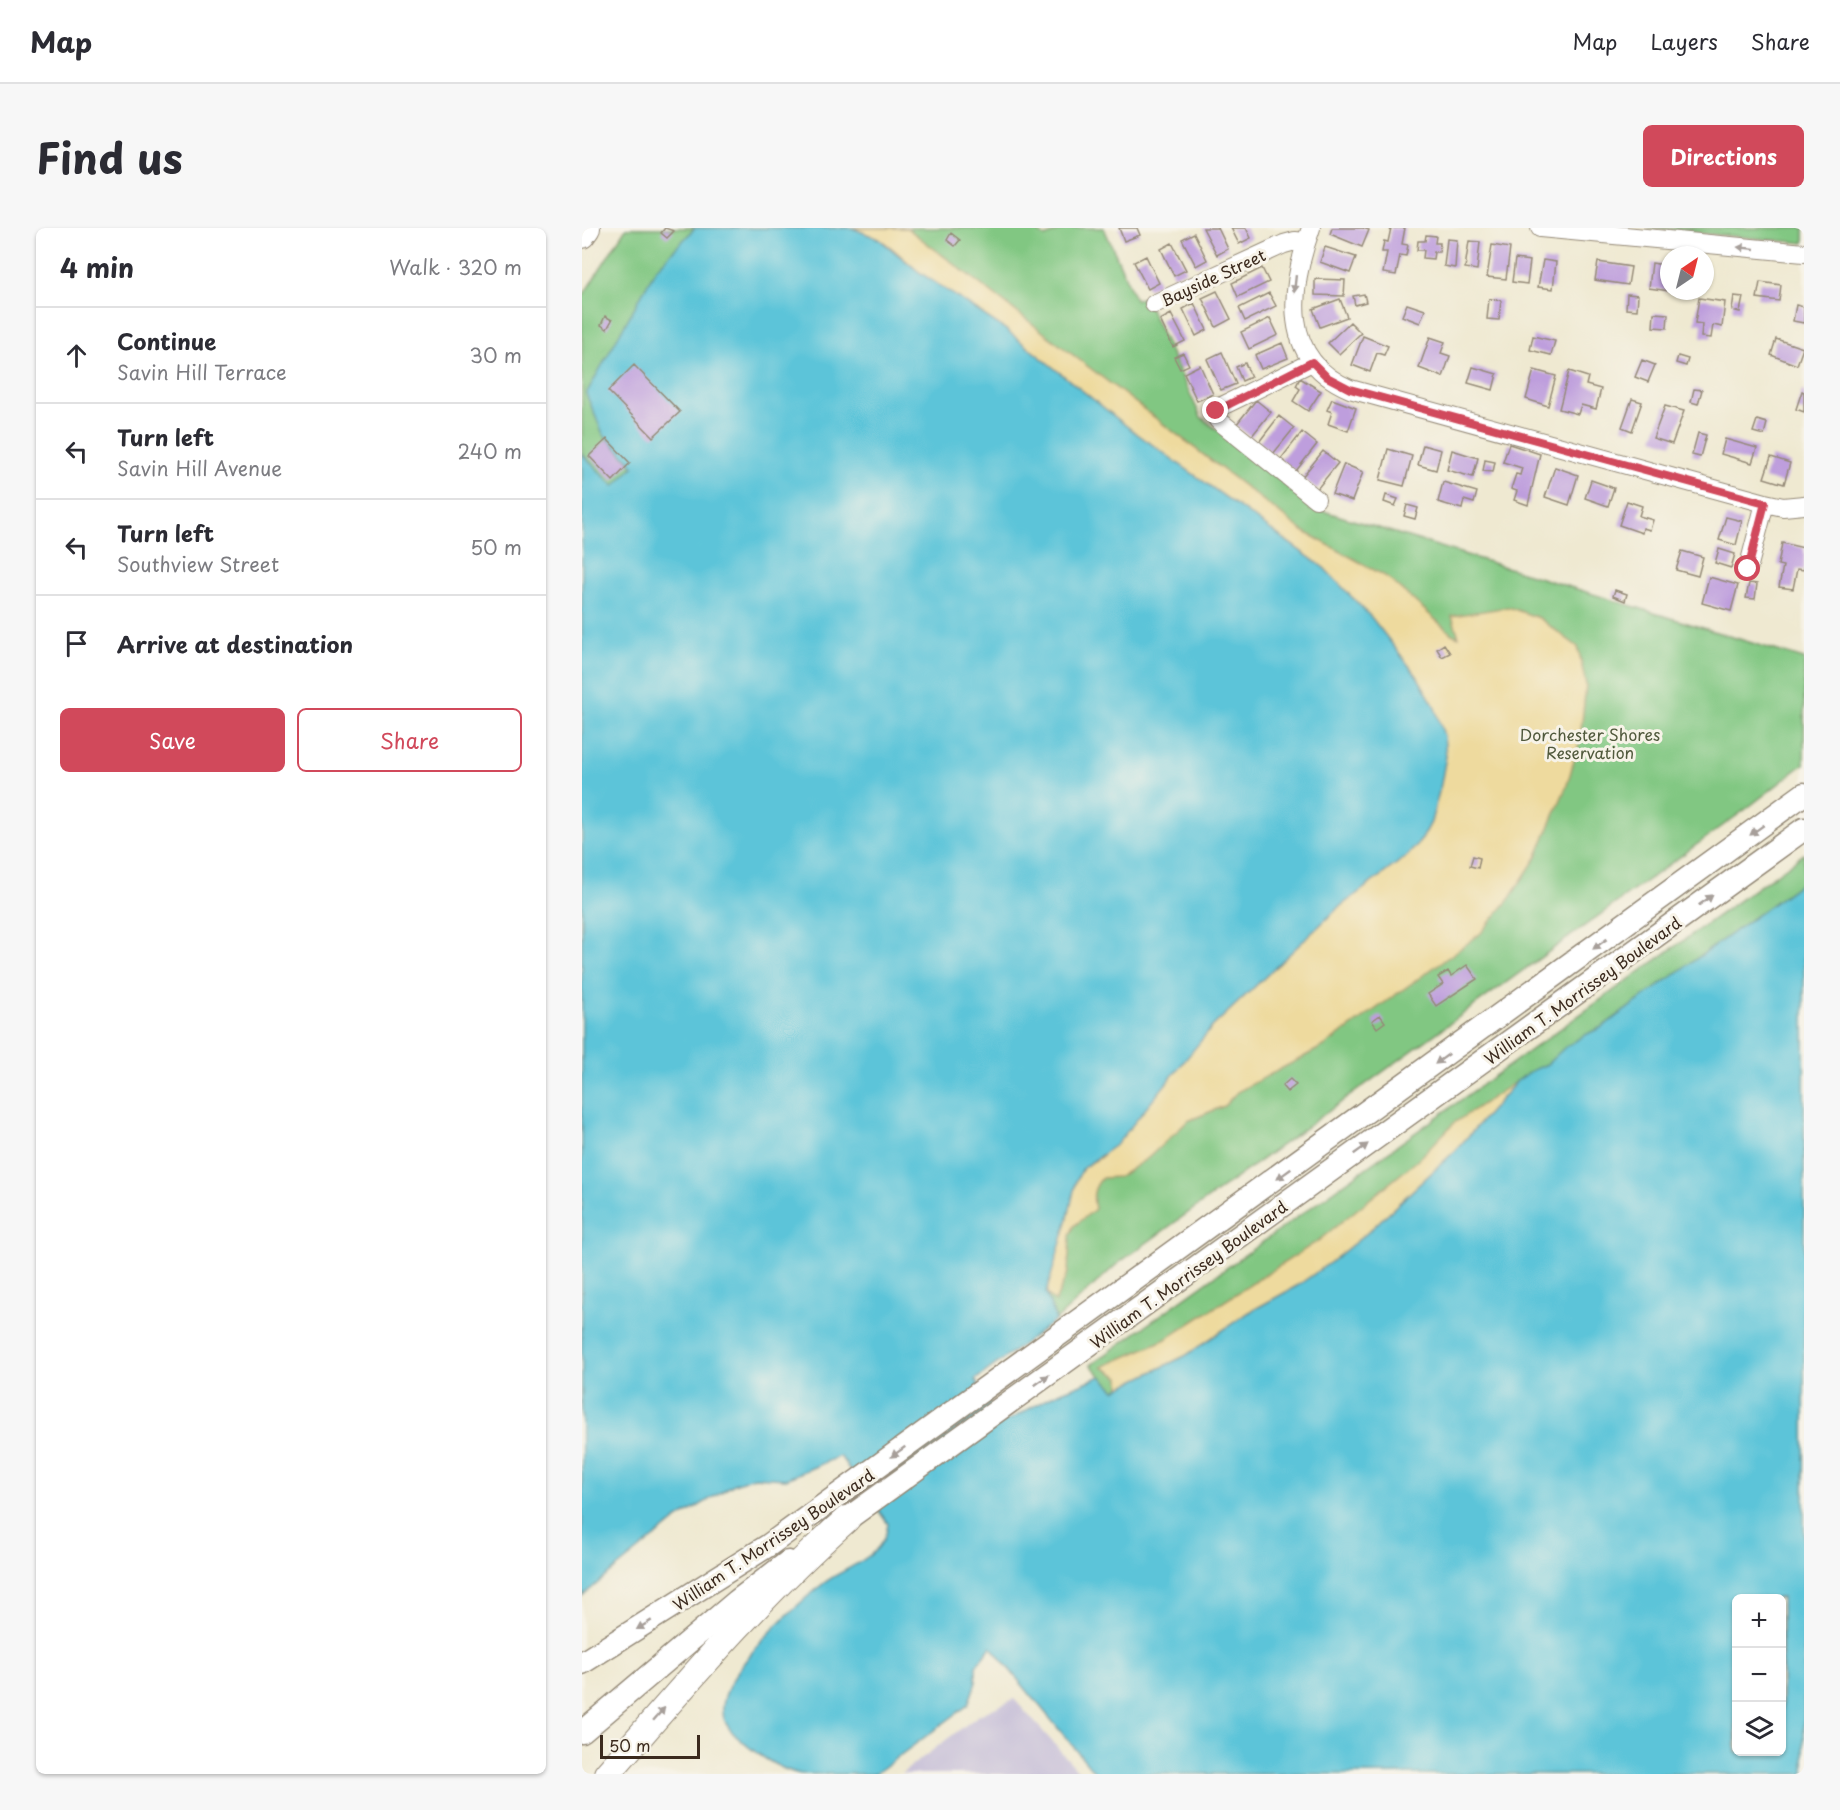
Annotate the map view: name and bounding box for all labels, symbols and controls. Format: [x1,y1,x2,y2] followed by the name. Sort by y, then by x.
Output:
[30,20,92,63] text: Map
[1573,25,1617,57] text: Map
[1650,25,1718,57] text: Layers
[1751,25,1810,57] text: Share
[36,125,183,188] text: Find us
[1643,125,1804,187] button: Directions
[1157,242,1270,312] street label: Bayside Street
[1736,243,1755,253] one-way arrow
[1660,246,1714,300] north arrow
[60,248,134,287] text: 4 min
[389,252,522,282] text: Walk · 320 m
[1290,275,1300,294] one-way arrow
[117,324,216,357] text: Continue
[60,339,93,372] icon: ahead
[469,340,522,370] text: 30 m
[117,357,287,387] text: Savin Hill Terrace
[1202,397,1228,423] route end
[117,420,214,453] text: Turn left
[60,435,93,468] icon: left
[457,436,522,466] text: 240 m
[117,453,282,483] text: Savin Hill Avenue
[117,516,214,549] text: Turn left
[60,531,93,564] icon: left
[470,532,522,562] text: 50 m
[117,549,279,579] text: Southview Street
[1734,555,1760,581] route start
[60,627,93,660] icon: arrive
[117,627,353,660] text: Arrive at destination
[60,708,285,772] button: Save
[297,708,522,772] button: Share
[1520,722,1660,764] park label: Dorchester Shores Reservation
[1750,823,1765,835] one-way arrow
[1699,894,1714,906] one-way arrow
[1479,910,1686,1070] street label: William T. Morrissey Boulevard
[1592,938,1607,950] one-way arrow
[1435,1053,1451,1065] one-way arrow
[1353,1143,1369,1155] one-way arrow
[1277,1168,1293,1180] one-way arrow
[1085,1194,1292,1354] street label: William T. Morrissey Boulevard
[1034,1374,1049,1386] one-way arrow
[891,1446,907,1458] one-way arrow
[667,1462,879,1616] street label: William T. Morrissey Boulevard
[1732,1594,1786,1756] map controls
[1732,1594,1786,1648] button: +
[636,1619,652,1630] one-way arrow
[1732,1648,1786,1702] button: −
[1732,1702,1786,1756] button: layers
[652,1707,665,1722] one-way arrow
[600,1732,700,1760] scale bar
[609,1733,650,1757] text: 50 m

